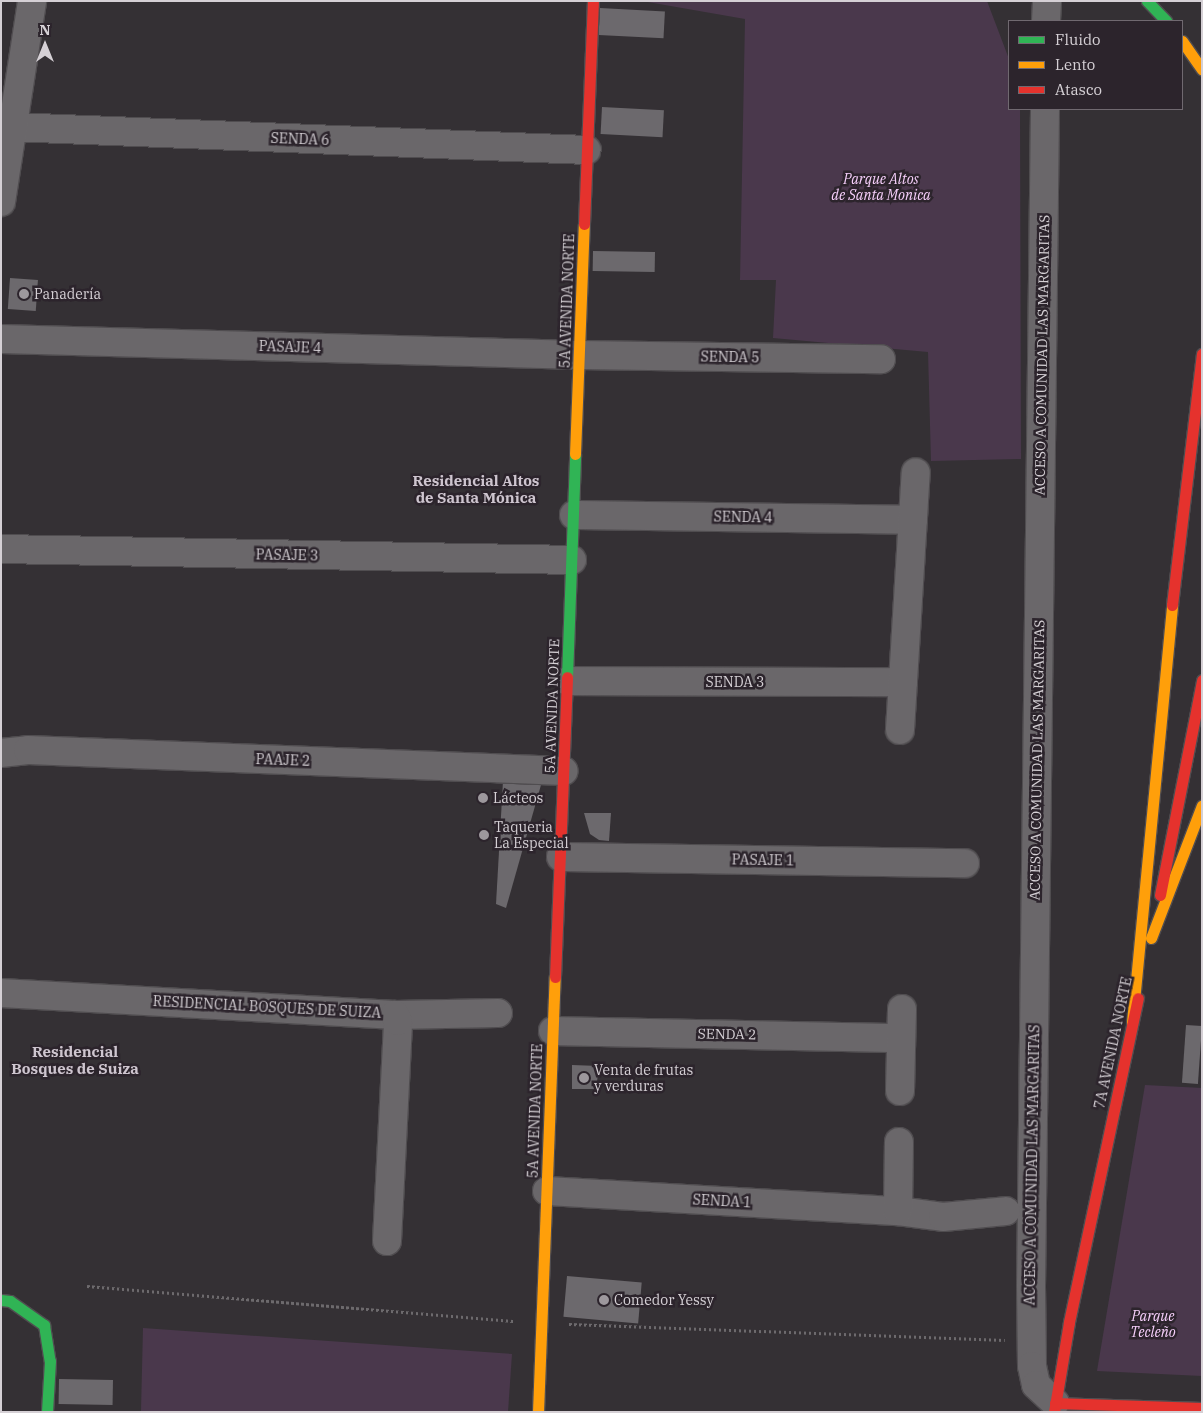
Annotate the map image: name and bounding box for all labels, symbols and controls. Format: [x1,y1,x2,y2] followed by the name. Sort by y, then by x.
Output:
[20,20,70,70] north arrow
[1008,20,1183,110] legend
[39,21,51,39] text: N
[1055,30,1100,49] text: Fluido
[1055,55,1095,74] text: Lento
[1055,80,1102,99] text: Atasco
[270,130,330,148] street label: SENDA 6
[831,171,931,203] park label: Parque Altos de Santa Monica
[1031,215,1053,495] street label: ACCESO A COMUNIDAD LAS MARGARITAS
[556,233,578,369] street label: 5A AVENIDA NORTE
[34,286,101,302] place label: Panadería
[18,288,30,300] marker: Panadería
[258,338,322,356] street label: PASAJE 4
[700,348,760,366] street label: SENDA 5
[413,471,539,506] district label: Residencial Altos de Santa Mónica
[713,508,773,526] street label: SENDA 4
[256,546,318,564] street label: PASAJE 3
[1026,620,1048,900] street label: ACCESO A COMUNIDAD LAS MARGARITAS
[541,638,563,774] street label: 5A AVENIDA NORTE
[706,674,764,690] street label: SENDA 3
[255,751,311,769] street label: PAAJE 2
[493,790,543,806] place label: Lácteos
[477,792,489,804] marker: Lácteos
[494,819,569,852] place label: Taqueria La Especial
[478,829,490,841] marker: Taqueria La Especial
[732,851,794,869] street label: PASAJE 1
[1091,975,1135,1111] street label: 7A AVENIDA NORTE
[152,993,382,1021] street label: RESIDENCIAL BOSQUES DE SUIZA
[697,1025,757,1043] street label: SENDA 2
[1021,1025,1043,1305] street label: ACCESO A COMUNIDAD LAS MARGARITAS
[11,1042,139,1077] district label: Residencial Bosques de Suiza
[524,1043,546,1179] street label: 5A AVENIDA NORTE
[594,1062,693,1094] place label: Venta de frutas y verduras
[578,1072,590,1084] marker: Venta de frutas y verduras
[692,1191,752,1211] street label: SENDA 1
[614,1292,714,1308] place label: Comedor Yessy
[598,1294,610,1306] marker: Comedor Yessy
[1130,1308,1176,1340] park label: Parque Tecleño

